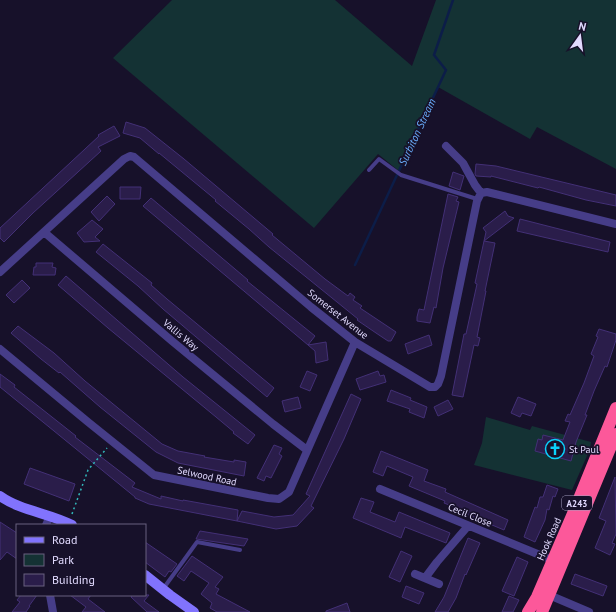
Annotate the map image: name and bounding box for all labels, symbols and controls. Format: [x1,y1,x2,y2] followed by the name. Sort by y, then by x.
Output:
[560,16,600,56] north arrow
[577,19,588,34] text: N
[395,96,439,168] water label: Surbiton Stream
[305,286,371,342] street label: Somerset Avenue
[160,316,202,354] street label: Vallis Way
[544,438,566,460] church icon: St Paul
[569,443,599,456] place label: St Paul
[176,463,238,489] street label: Selwood Road
[562,496,592,510] road number: A243
[446,500,494,530] street label: Cecil Close
[534,515,564,563] street label: Hook Road
[16,524,146,596] legend
[52,532,77,547] text: Road
[52,552,74,567] text: Park
[52,572,95,587] text: Building

